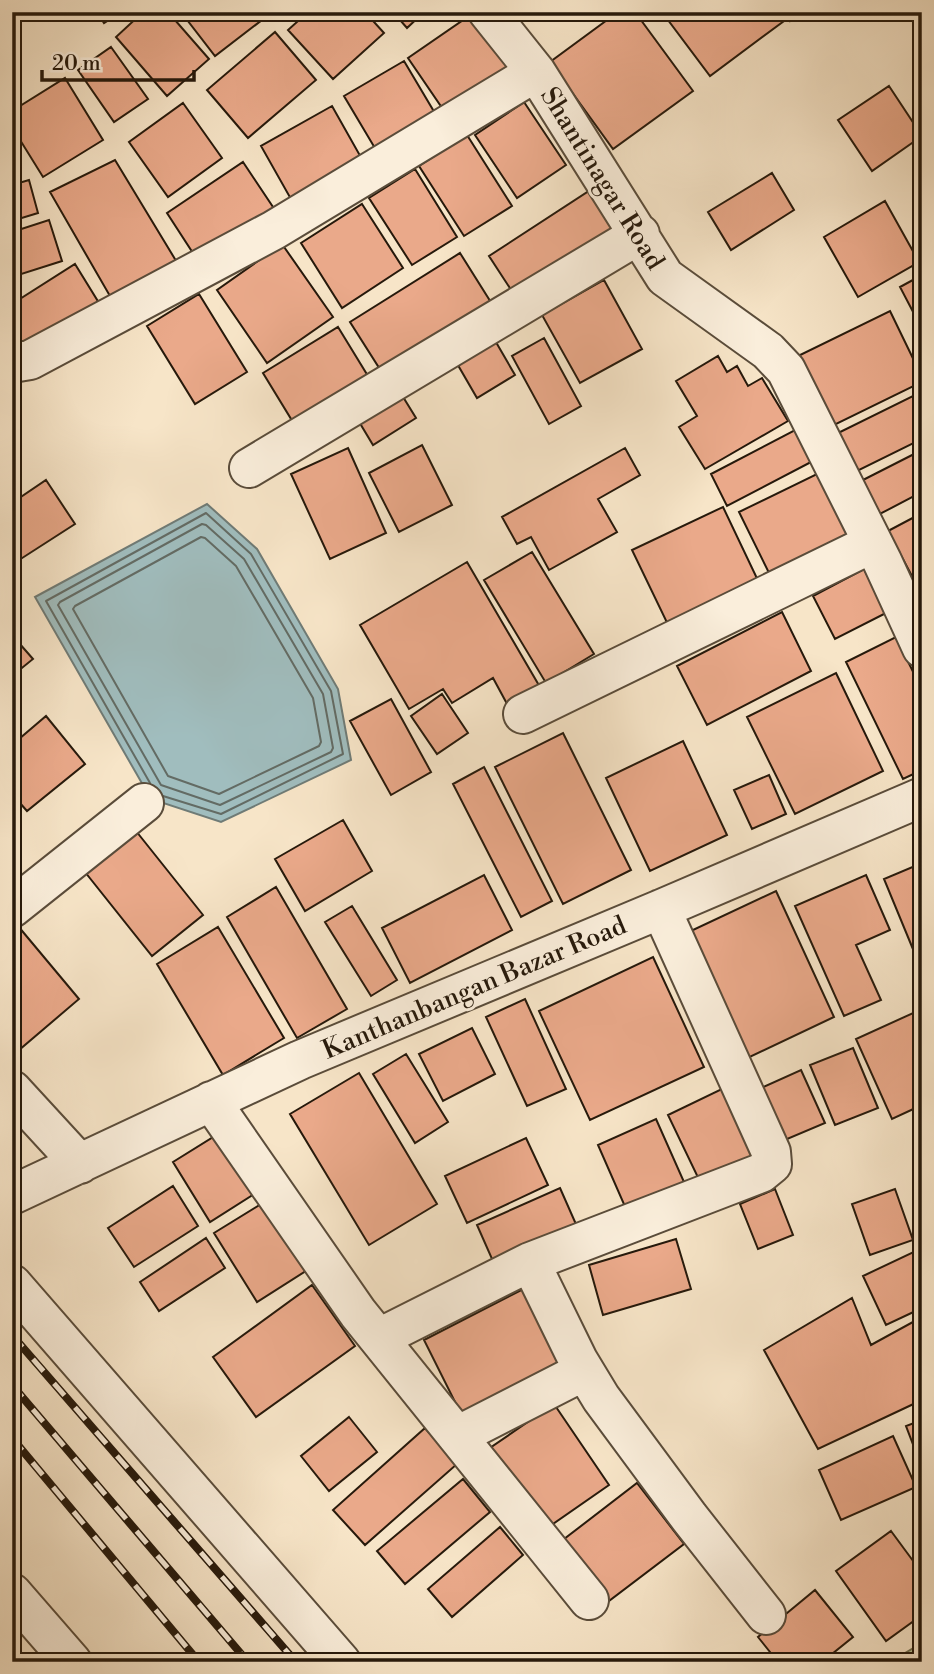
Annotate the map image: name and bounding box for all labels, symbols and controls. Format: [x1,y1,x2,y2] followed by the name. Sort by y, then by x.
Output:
[42,38,194,82] scale bar
[52,51,101,77] text: 20 m
[533,81,671,276] street label: Shantinagar Road
[318,909,631,1067] street label: Kanthanbangan Bazar Road

